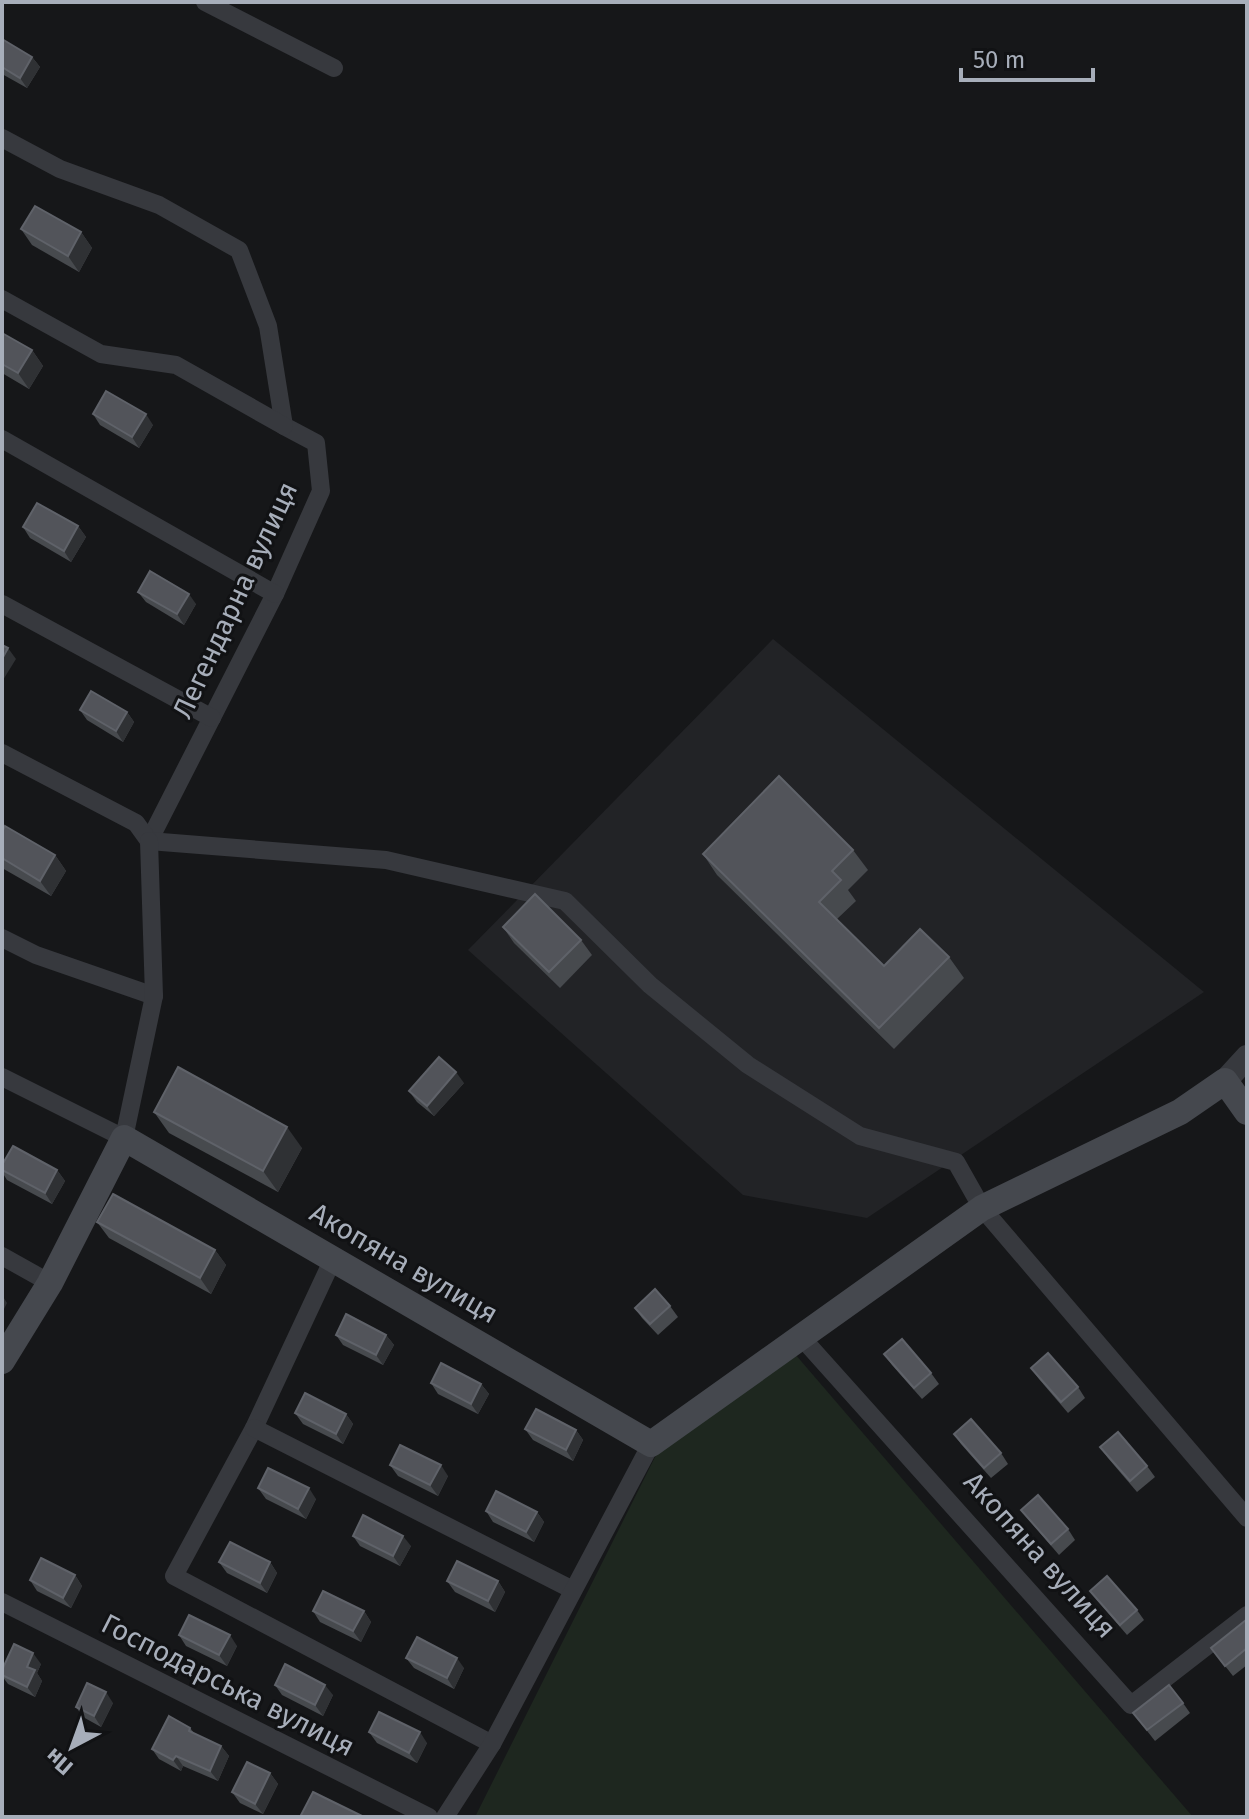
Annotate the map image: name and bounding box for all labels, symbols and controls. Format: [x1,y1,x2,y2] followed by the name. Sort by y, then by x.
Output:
[961,32,1093,82] scale bar
[973,46,1025,74] text: 50 m
[166,476,304,724] street label: Легендарна вулиця
[304,1196,504,1330] street label: Акопяна вулиця
[957,1465,1123,1645] street label: Акопяна вулиця
[96,1607,360,1763] street label: Господарська вулиця
[32,1707,112,1787] north arrow
[40,1743,78,1781] text: Пн

